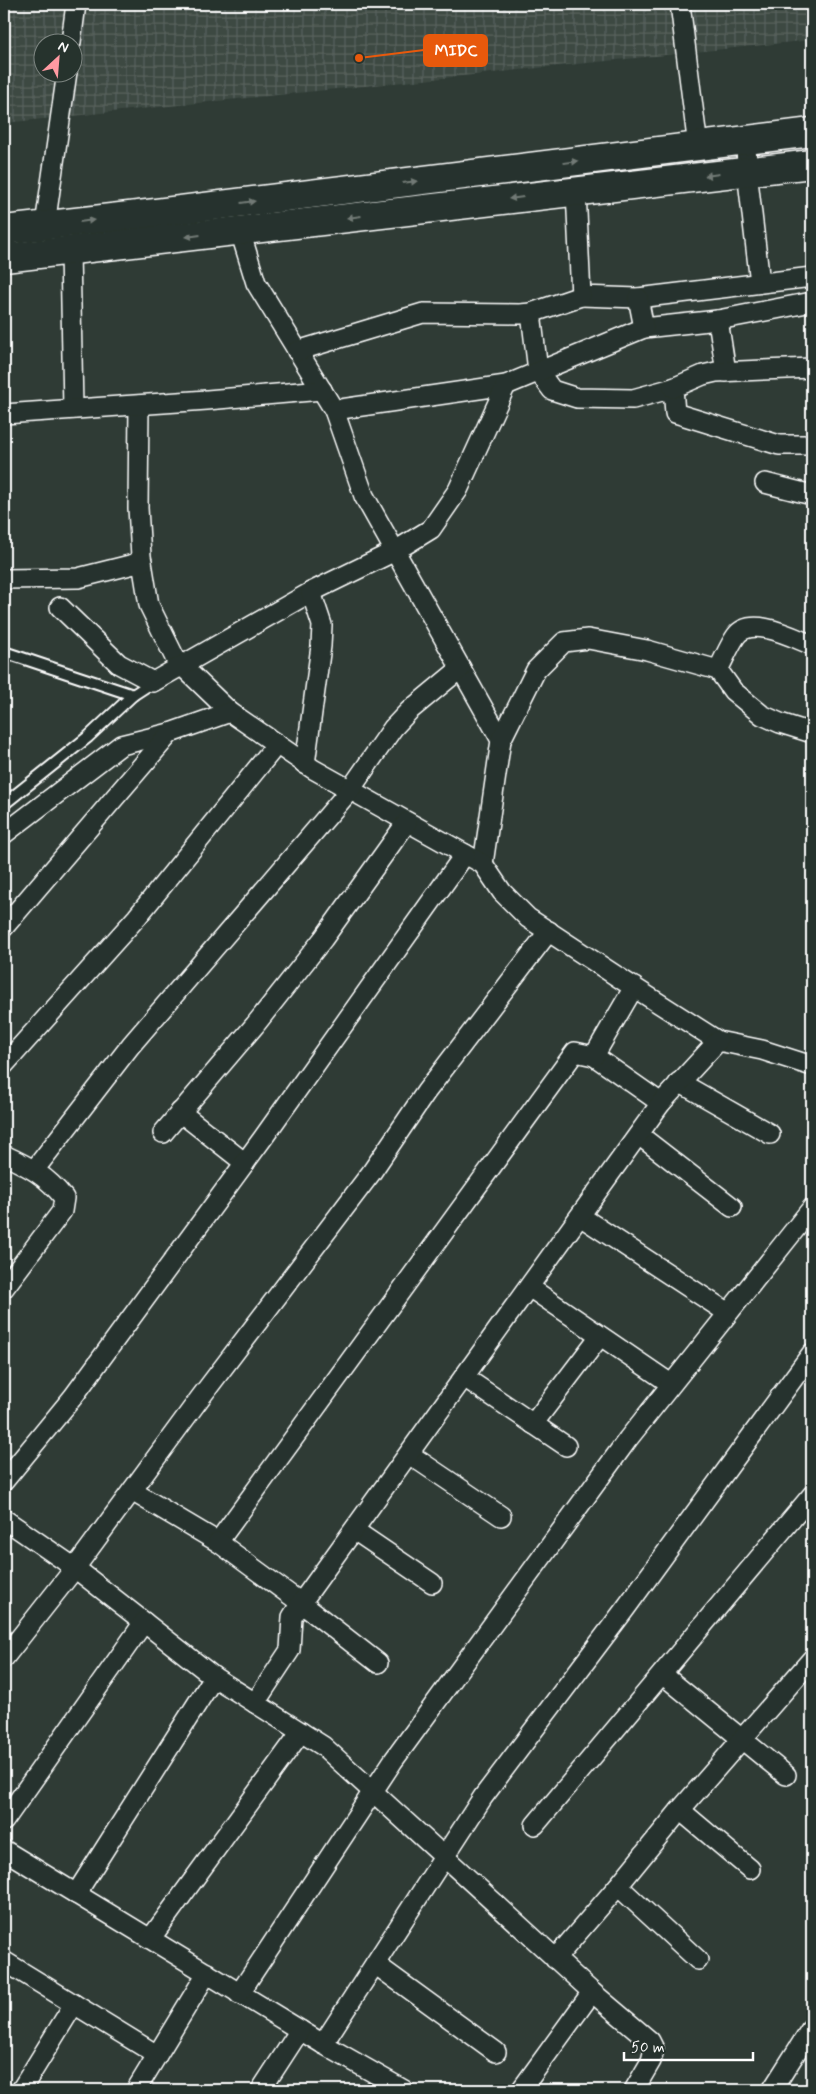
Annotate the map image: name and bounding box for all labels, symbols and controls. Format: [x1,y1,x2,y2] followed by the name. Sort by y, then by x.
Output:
[32,32,82,82] north arrow
[424,35,487,66] callout: MIDC
[55,37,71,57] text: N
[434,41,478,62] text: MIDC
[563,158,579,166] one-way arrow
[703,171,719,179] one-way arrow
[402,178,418,186] one-way arrow
[507,195,523,203] one-way arrow
[241,197,257,205] one-way arrow
[346,213,362,221] one-way arrow
[79,217,95,225] one-way arrow
[184,232,200,240] one-way arrow
[624,2029,752,2061] scale bar
[631,2038,665,2058] text: 50 m

